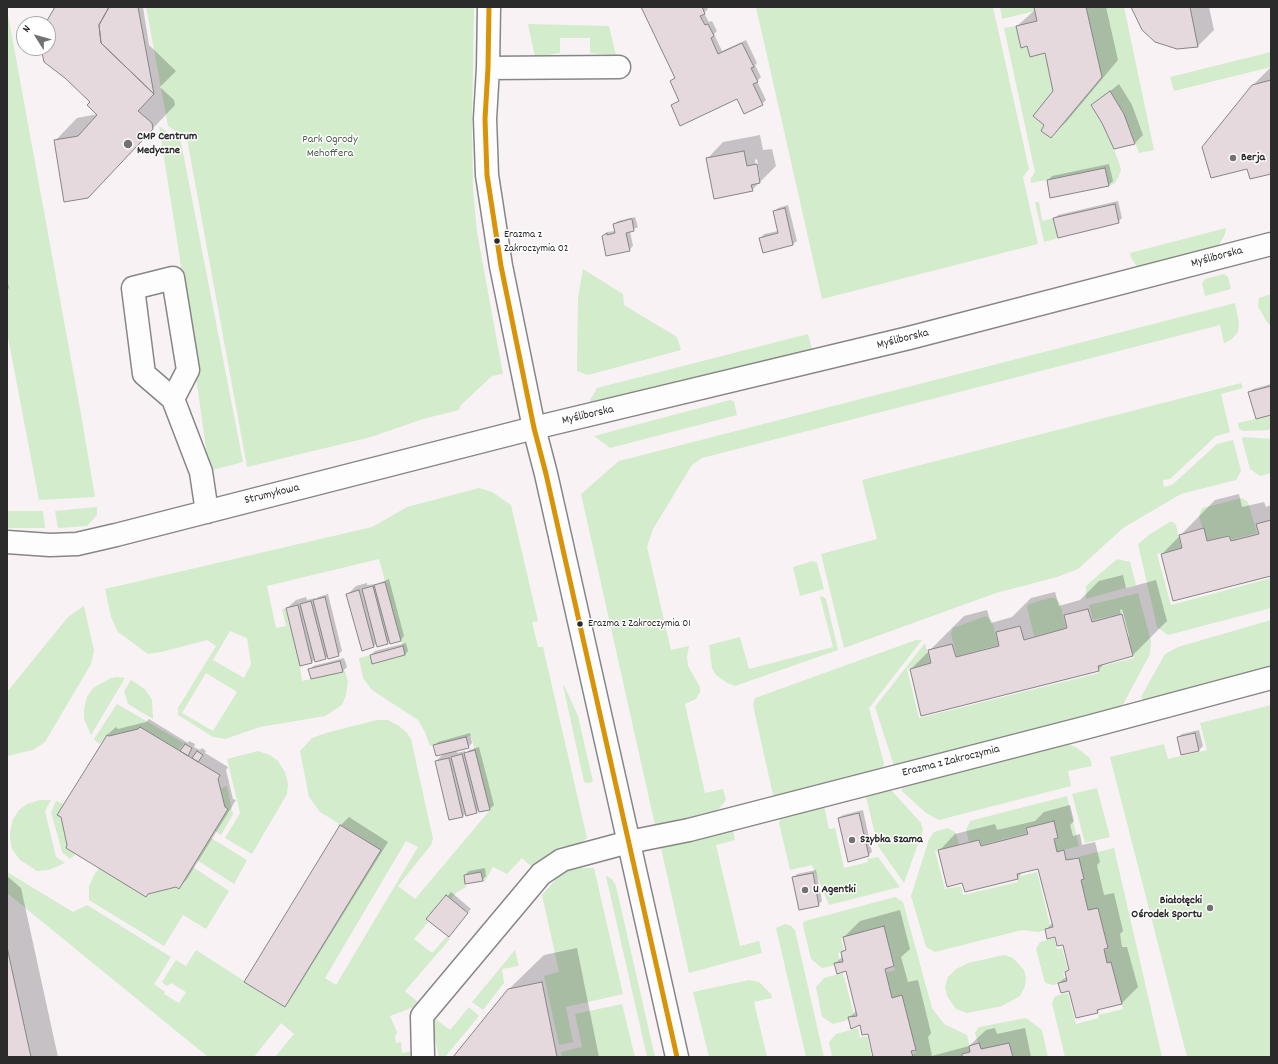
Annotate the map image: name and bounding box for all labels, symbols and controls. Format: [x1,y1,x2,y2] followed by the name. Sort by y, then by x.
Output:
[16,16,56,56] north arrow
[19,22,35,36] text: N
[137,130,197,158] place label: CMP Centrum Medyczne
[302,133,358,161] park label: Park Ogrody Mehoffera
[122,138,134,150] marker: CMP Centrum Medyczne
[1241,151,1265,165] place label: Berja
[1228,153,1238,163] marker: Berja
[504,228,569,254] place label: Erazma z Zakroczymia 02
[492,236,502,246] marker: Erazma z Zakroczymia 02
[1190,244,1244,272] street label: Myśliborska
[876,327,930,353] street label: Myśliborska
[561,403,615,429] street label: Myśliborska
[243,481,301,509] street label: Strumykowa
[588,617,691,631] place label: Erazma z Zakroczymia 01
[575,619,585,629] marker: Erazma z Zakroczymia 01
[901,743,1001,781] street label: Erazma z Zakroczymia
[860,833,923,847] place label: Szybka Szama
[847,835,857,845] marker: Szybka Szama
[813,883,856,897] place label: U Agentki
[800,885,810,895] marker: U Agentki
[1131,894,1202,922] place label: Białołęcki Ośrodek Sportu
[1205,903,1215,913] marker: Białołęcki Ośrodek Sportu

